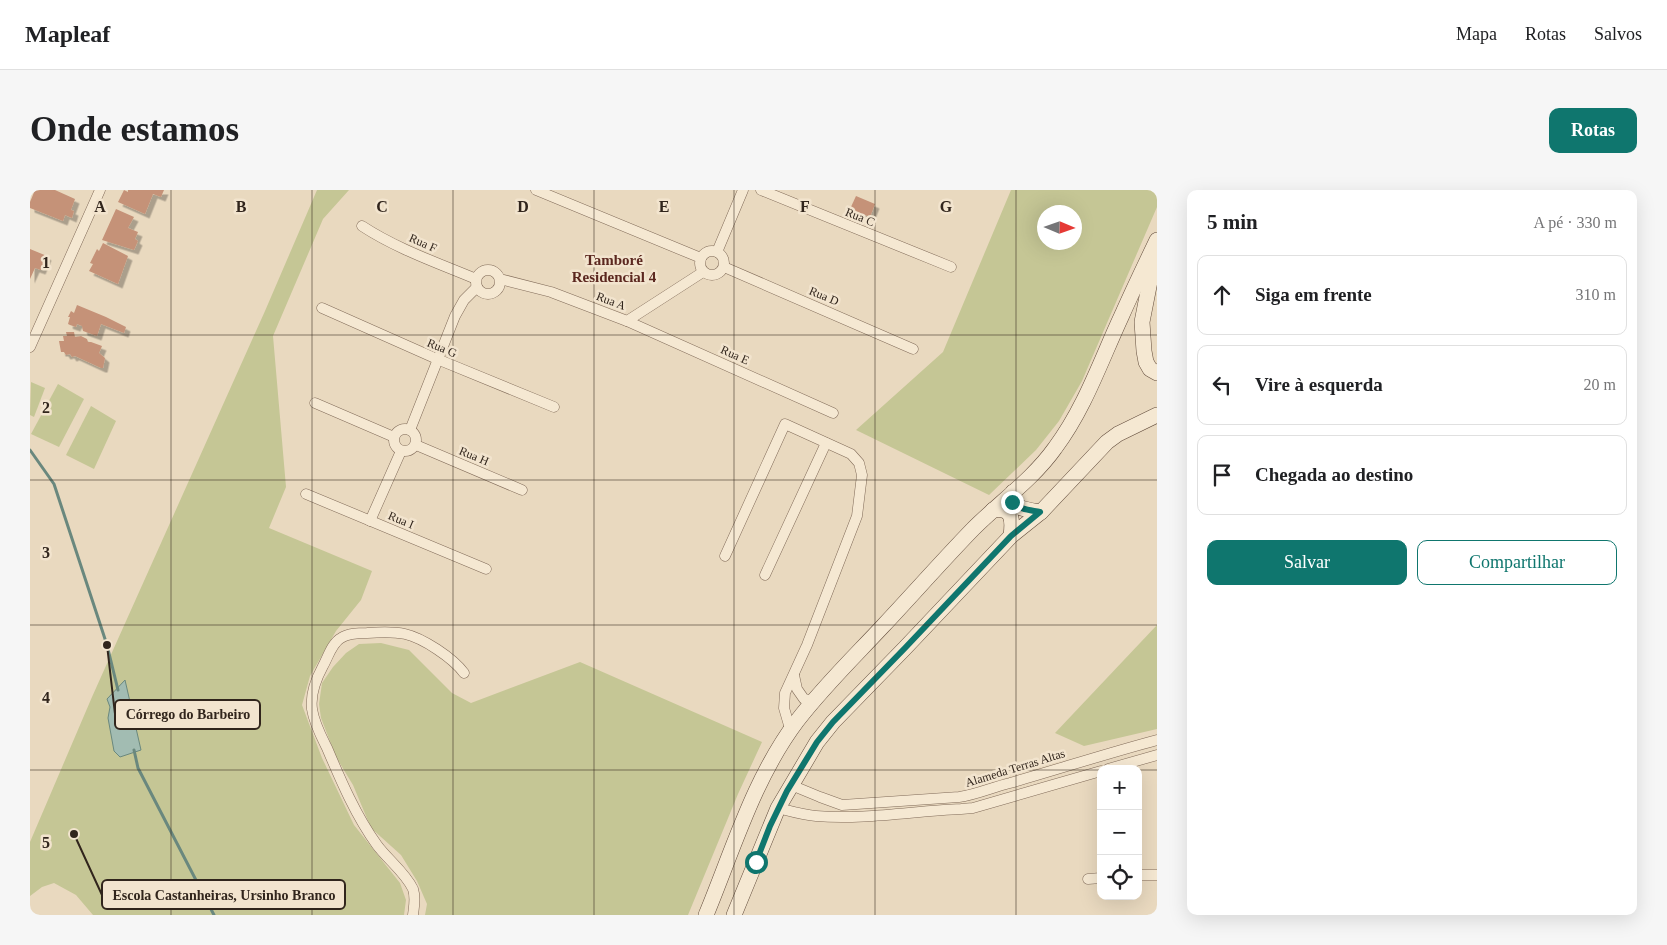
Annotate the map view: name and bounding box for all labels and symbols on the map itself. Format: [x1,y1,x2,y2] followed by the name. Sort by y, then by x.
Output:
[94,198,106,215] text: A
[236,198,247,215] text: B
[376,198,388,215] text: C
[517,198,529,215] text: D
[659,198,669,215] text: E
[800,198,810,215] text: F
[940,198,953,215] text: G
[843,205,877,229] street label: Rua C
[1037,205,1082,250] north arrow
[407,231,439,255] street label: Rua F
[572,252,657,285] district label: Tamboré Residencial 4
[42,254,50,271] text: 1
[807,284,841,309] street label: Rua D
[594,289,628,313] street label: Rua A
[425,336,459,361] street label: Rua G
[719,343,751,367] street label: Rua E
[42,399,50,416] text: 2
[457,444,491,469] street label: Rua H
[1001,491,1024,514] route end
[386,508,416,532] street label: Rua I
[42,544,50,561] text: 3
[42,689,50,706] text: 4
[115,700,260,729] callout: Córrego do Barbeiro
[126,707,250,722] text: Córrego do Barbeiro
[963,746,1067,790] street label: Alameda Terras Altas
[42,834,50,851] text: 5
[745,851,768,874] route start
[102,880,345,909] callout: Escola Castanheiras, Ursinho Branco
[112,888,336,903] text: Escola Castanheiras, Ursinho Branco

